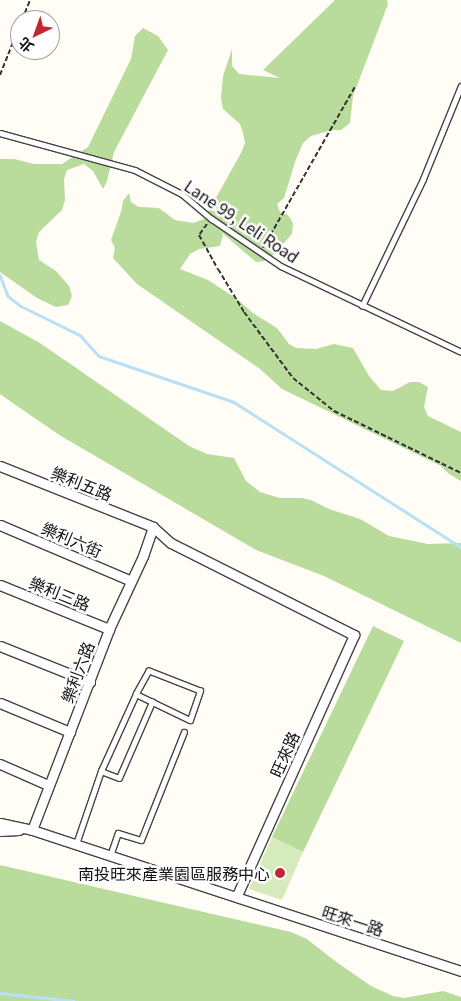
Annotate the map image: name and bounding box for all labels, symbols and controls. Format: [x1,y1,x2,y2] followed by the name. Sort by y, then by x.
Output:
[10,10,60,60] north arrow
[14,33,38,58] text: 北
[181,176,303,266] street label: Lane 99, Leli Road
[49,462,115,504] street label: 樂利五路
[39,518,105,560] street label: 樂利六街
[27,572,93,614] street label: 樂利三路
[57,639,97,705] street label: 樂利六路
[265,728,303,780] street label: 旺來路
[78,863,270,883] place label: 南投旺來產業園區服務中心
[274,867,286,879] marker: 南投旺來產業園區服務中心
[320,901,386,939] street label: 旺來一路

